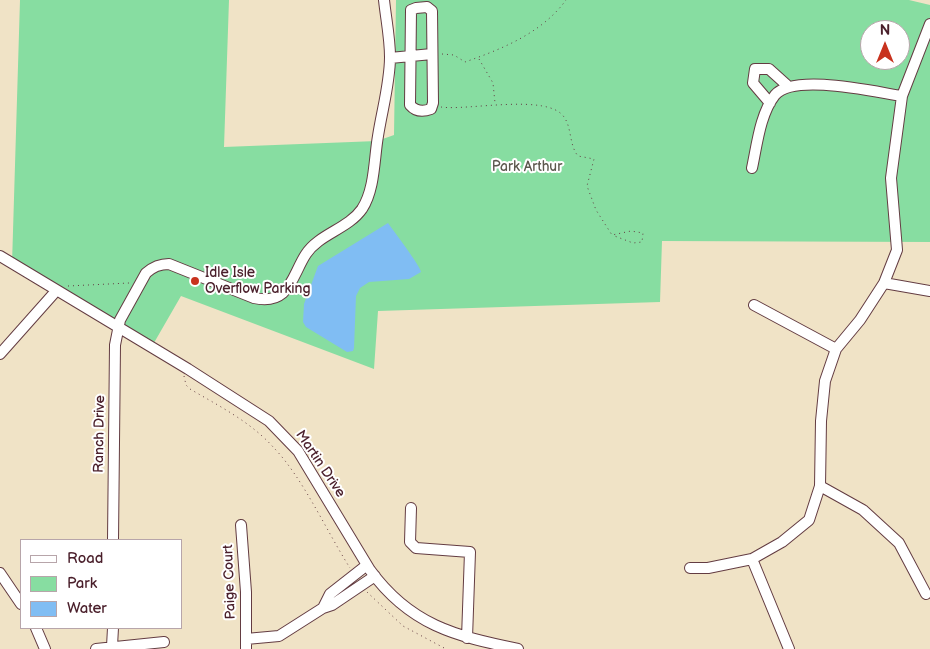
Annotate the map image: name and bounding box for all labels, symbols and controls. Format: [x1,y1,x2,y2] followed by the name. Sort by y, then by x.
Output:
[860,20,910,70] north arrow
[880,22,890,39] text: N
[492,159,562,175] park label: Park Arthur
[205,265,311,298] place label: Idle Isle Overflow Parking
[189,275,201,287] marker: Idle Isle Overflow Parking
[91,395,109,473] street label: Ranch Drive
[291,427,349,501] street label: Martin Drive
[20,539,182,629] legend
[220,544,240,620] street label: Paige Court
[67,549,103,568] text: Road
[67,574,97,593] text: Park
[67,599,107,618] text: Water

